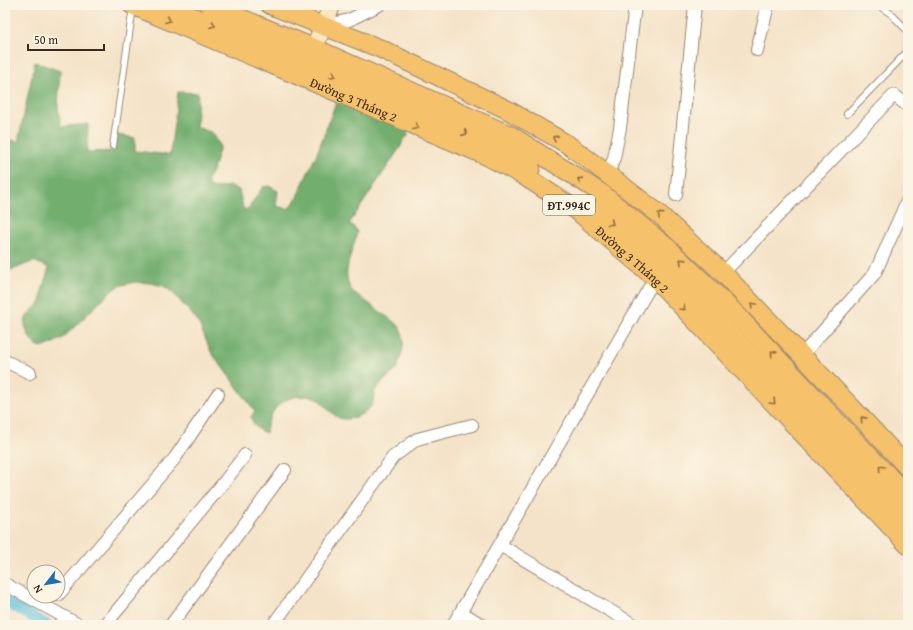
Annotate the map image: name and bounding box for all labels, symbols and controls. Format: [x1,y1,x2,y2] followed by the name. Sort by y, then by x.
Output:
[164,16,171,24] one-way arrow
[209,20,217,28] one-way arrow
[28,26,104,52] scale bar
[34,31,58,48] text: 50 m
[329,70,337,78] one-way arrow
[307,72,400,126] street label: Đường 3 Tháng 2
[413,122,420,130] one-way arrow
[461,128,468,136] one-way arrow
[552,135,559,142] one-way arrow
[577,177,584,185] one-way arrow
[543,195,595,215] road number: ĐT.994C
[657,212,664,219] one-way arrow
[607,218,614,225] one-way arrow
[592,221,674,297] street label: Đường 3 Tháng 2
[679,258,687,266] one-way arrow
[751,302,758,310] one-way arrow
[678,303,686,311] one-way arrow
[770,350,778,358] one-way arrow
[768,397,775,405] one-way arrow
[860,416,868,424] one-way arrow
[878,465,886,473] one-way arrow
[26,564,66,604] north arrow
[28,581,46,596] text: N

